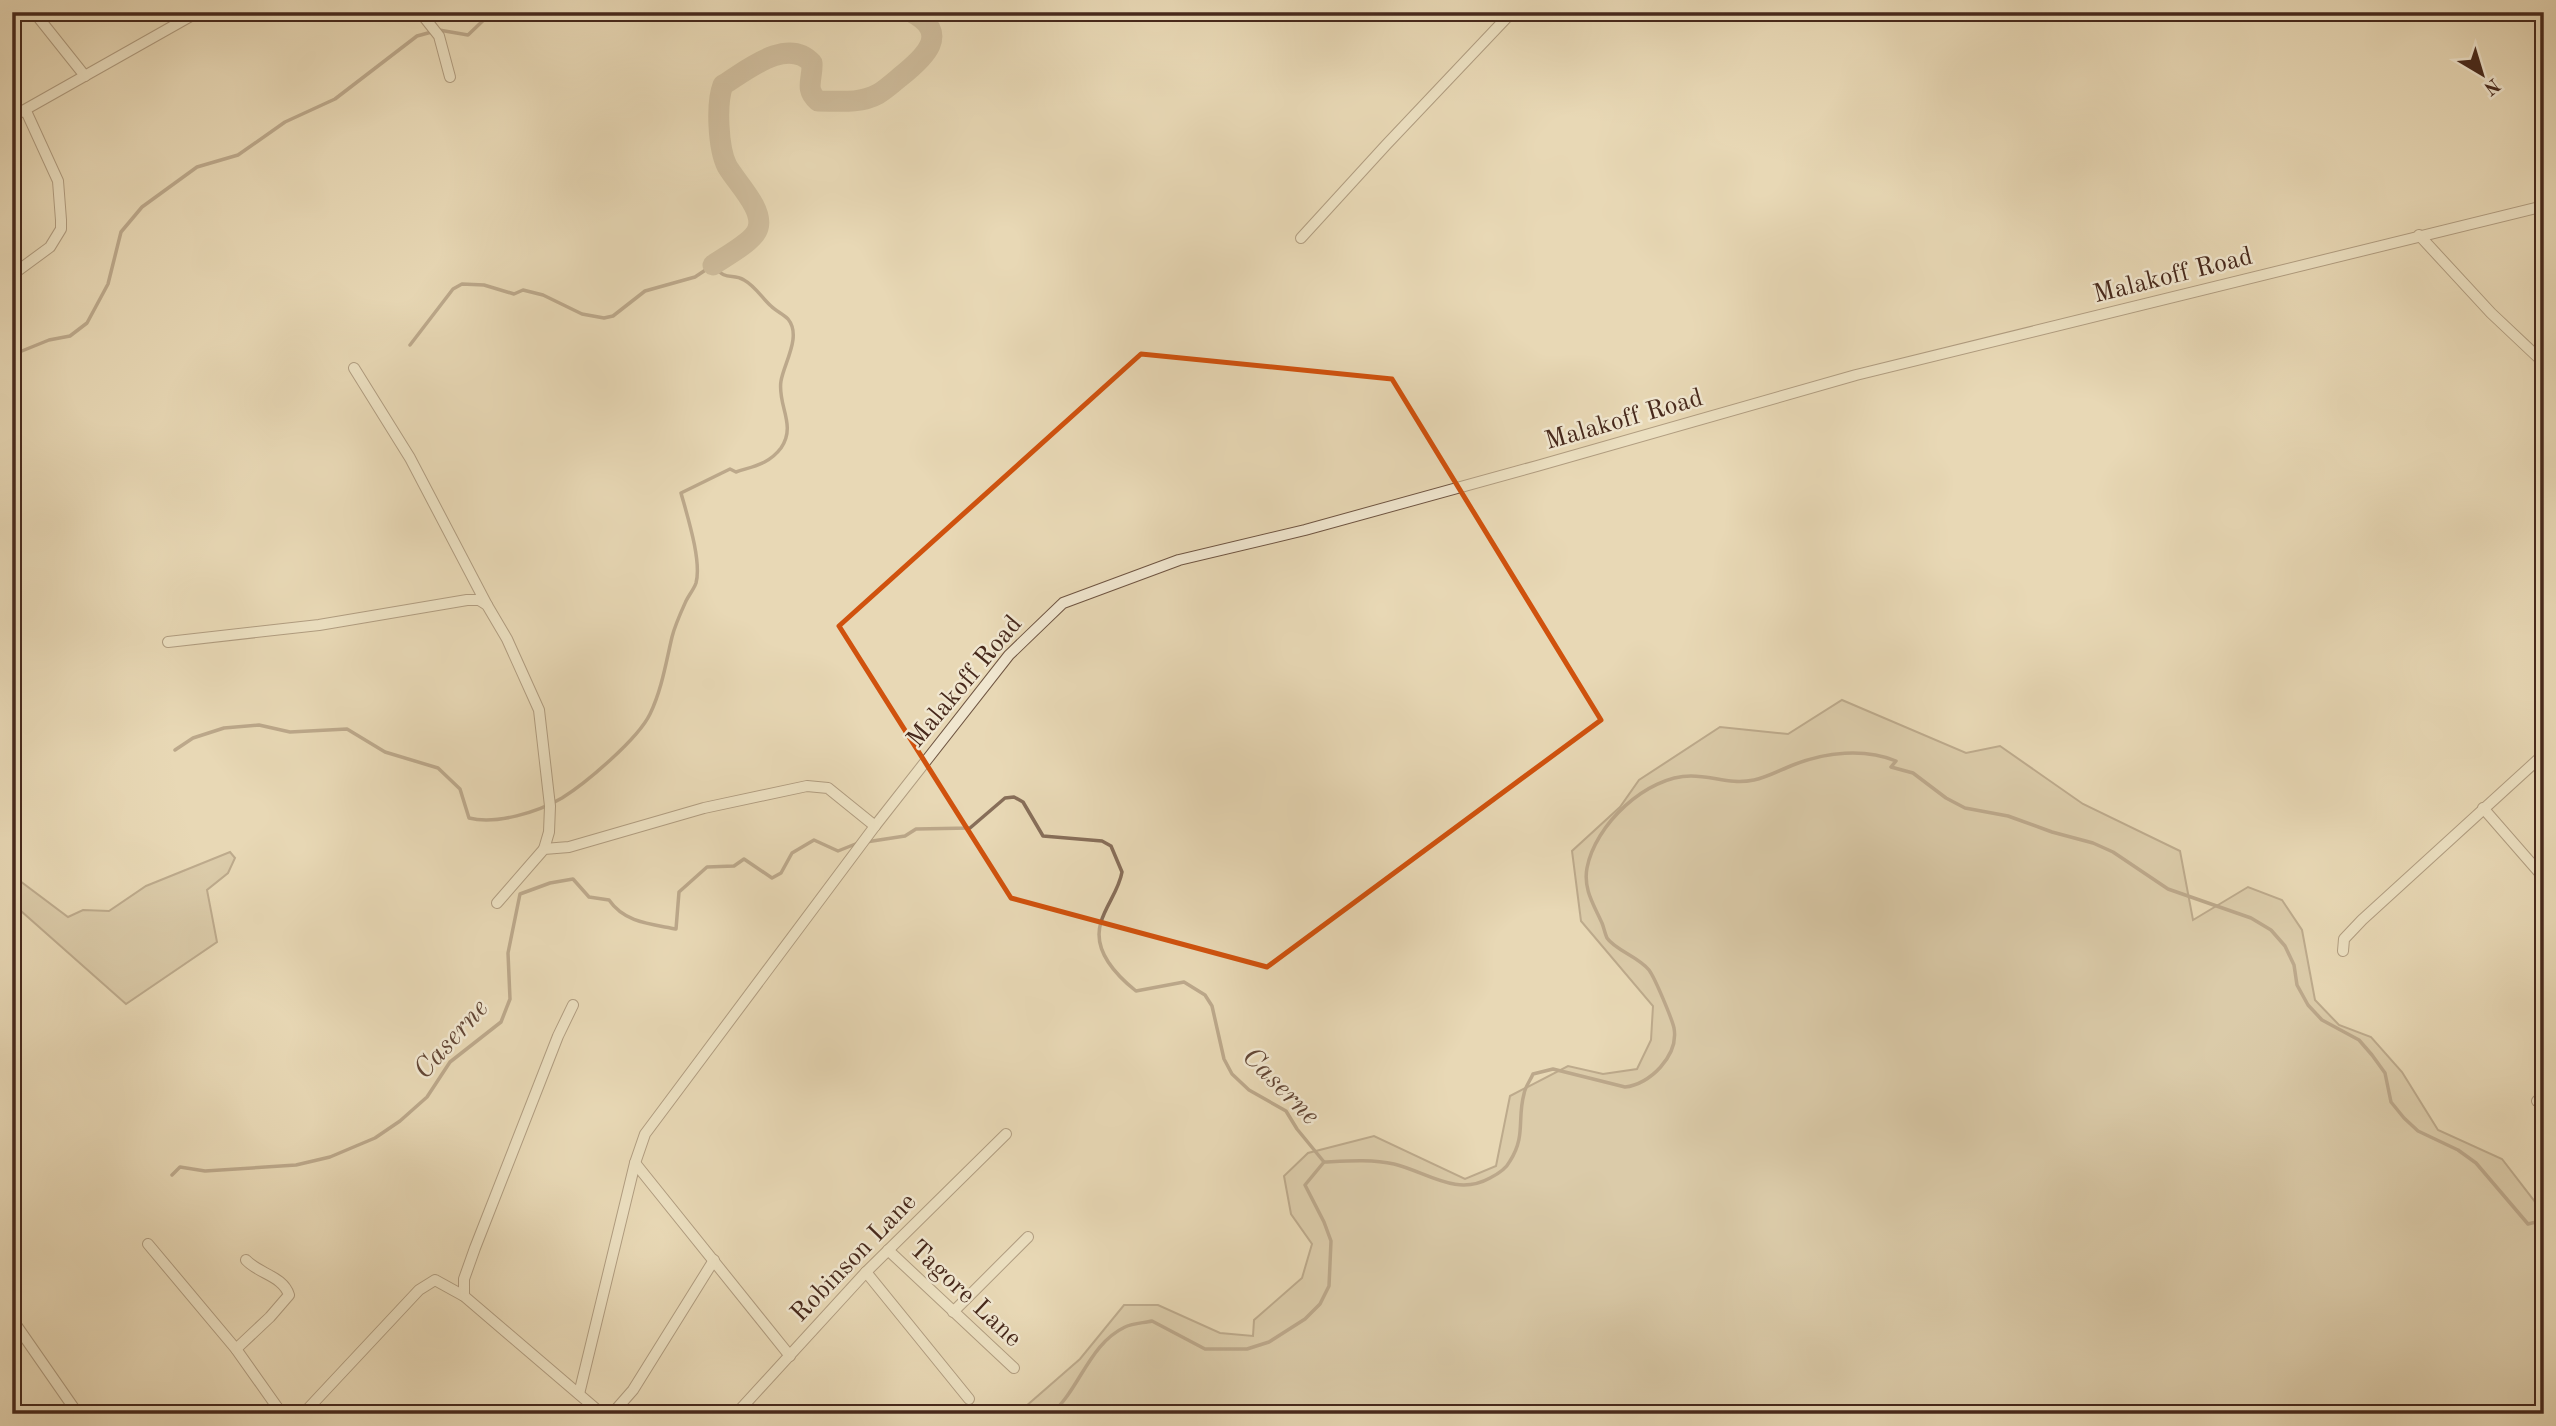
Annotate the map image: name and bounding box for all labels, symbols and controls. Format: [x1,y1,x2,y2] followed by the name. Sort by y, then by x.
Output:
[2448,38,2518,108] north arrow
[2479,73,2503,98] text: N
[2091,244,2255,308] street label: Malakoff Road
[1542,385,1706,455] street label: Malakoff Road
[903,611,1027,753] street label: Malakoff Road
[409,995,495,1085] water label: Caserne
[1236,1043,1324,1131] water label: Caserne
[786,1189,922,1327] street label: Robinson Lane
[904,1236,1026,1352] street label: Tagore Lane

